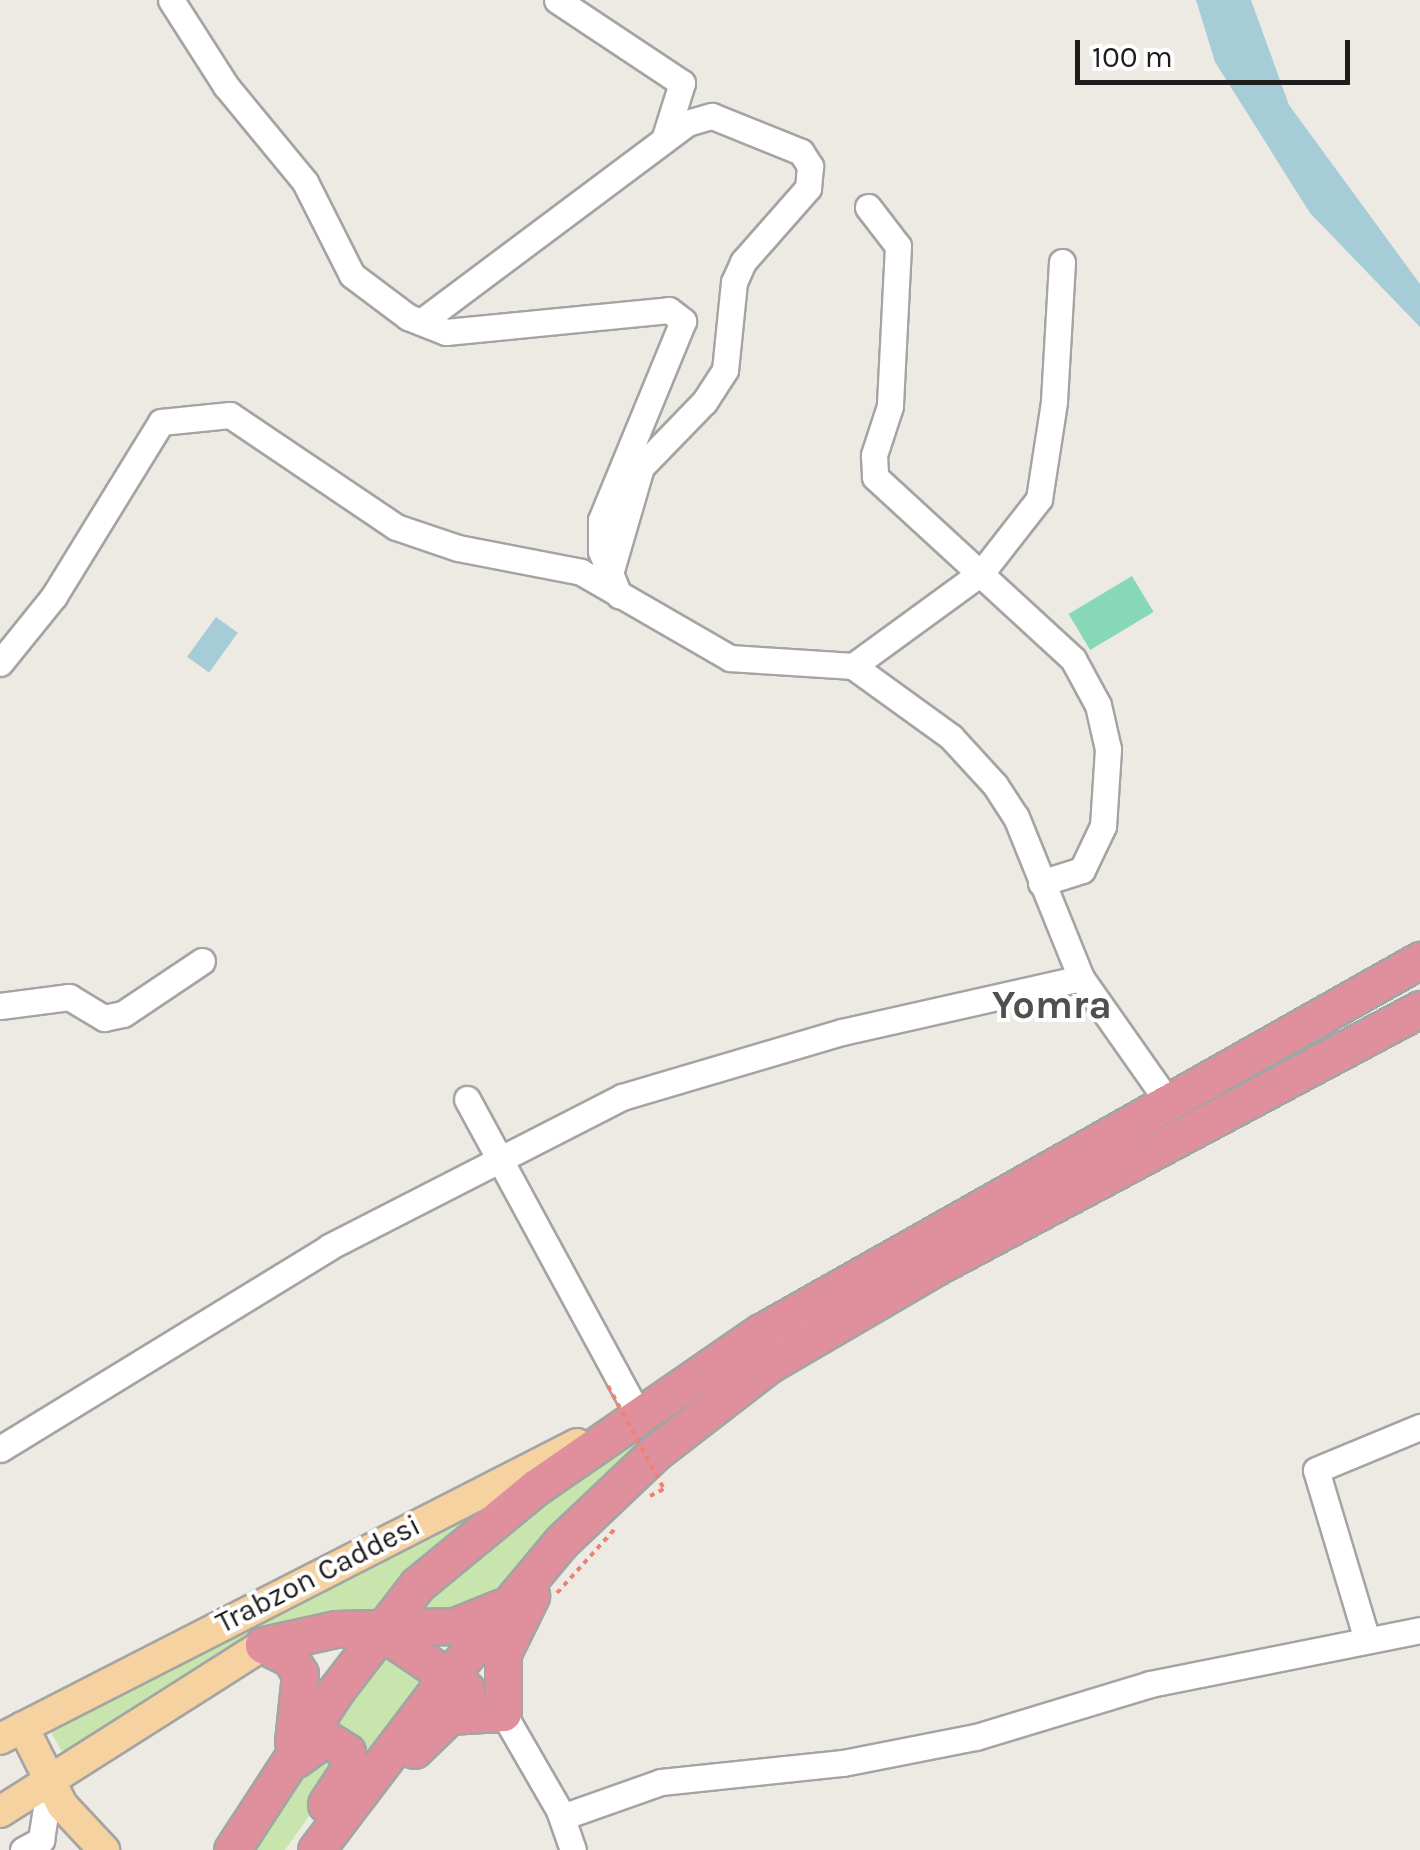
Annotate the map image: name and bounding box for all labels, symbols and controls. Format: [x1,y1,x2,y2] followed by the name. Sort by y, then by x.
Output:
[1080,20,1355,82] scale bar
[1092,39,1173,75] text: 100 m
[992,981,1112,1029] district label: Yomra
[210,1507,426,1641] street label: Trabzon Caddesi

